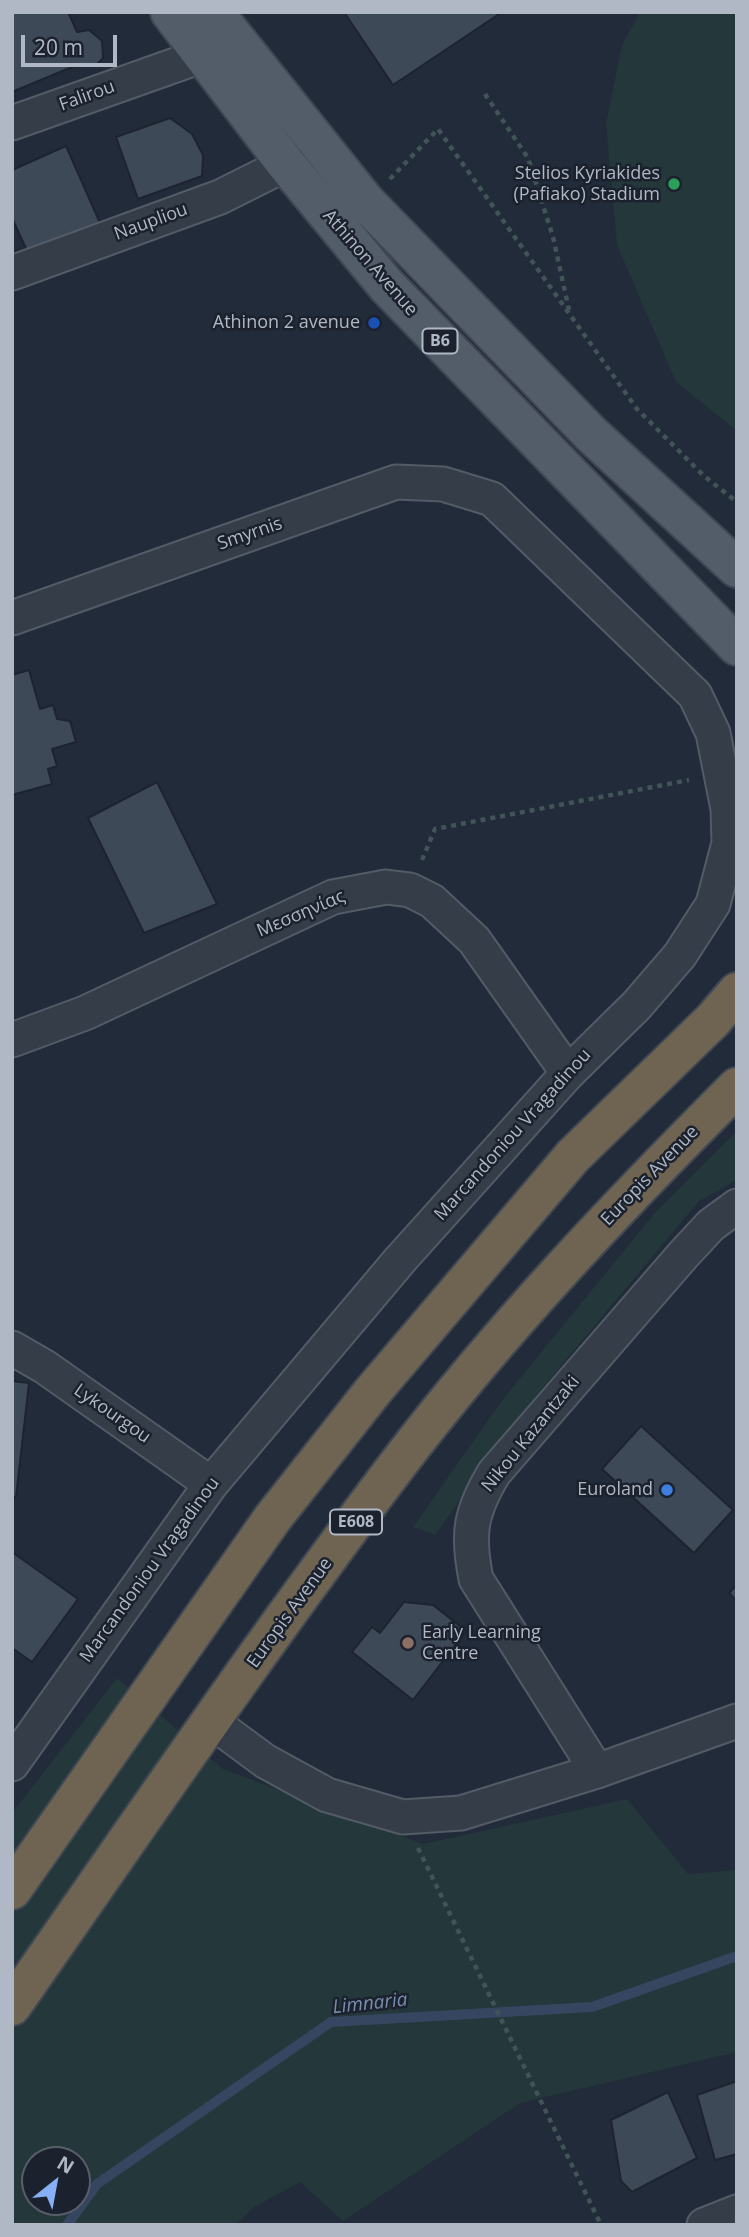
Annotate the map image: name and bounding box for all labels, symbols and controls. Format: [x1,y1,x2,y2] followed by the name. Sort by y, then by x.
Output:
[24,21,121,65] scale bar
[34,33,83,61] text: 20 m
[56,76,118,116] street label: Falirou
[513,163,660,206] place label: Stelios Kyriakides (Pafiako) Stadium
[666,176,682,192] marker: Stelios Kyriakides (Pafiako) Stadium
[111,199,191,245] street label: Naupliou
[318,205,422,321] street label: Athinon Avenue
[213,312,360,334] place label: Athinon 2 avenue
[366,315,382,331] marker: Athinon 2 avenue
[422,328,458,354] road number: B6
[215,513,285,555] street label: Smyrnis
[254,886,348,942] street label: Μεσσηνίας
[430,1045,596,1225] street label: Marcandoniou Vragadinou
[597,1121,703,1231] street label: Europis Avenue
[477,1371,585,1497] street label: Nikou Kazantzaki
[69,1380,155,1448] street label: Lykourgou
[76,1473,224,1667] street label: Marcandoniou Vragadinou
[577,1479,653,1501] place label: Euroland
[659,1482,675,1498] marker: Euroland
[330,1510,382,1534] road number: E608
[243,1554,337,1672] street label: Europis Avenue
[422,1622,541,1664] place label: Early Learning Centre
[400,1635,416,1651] marker: Early Learning Centre
[331,1989,409,2019] water label: Limnaria
[21,2146,91,2216] north arrow
[52,2150,79,2180] text: N

